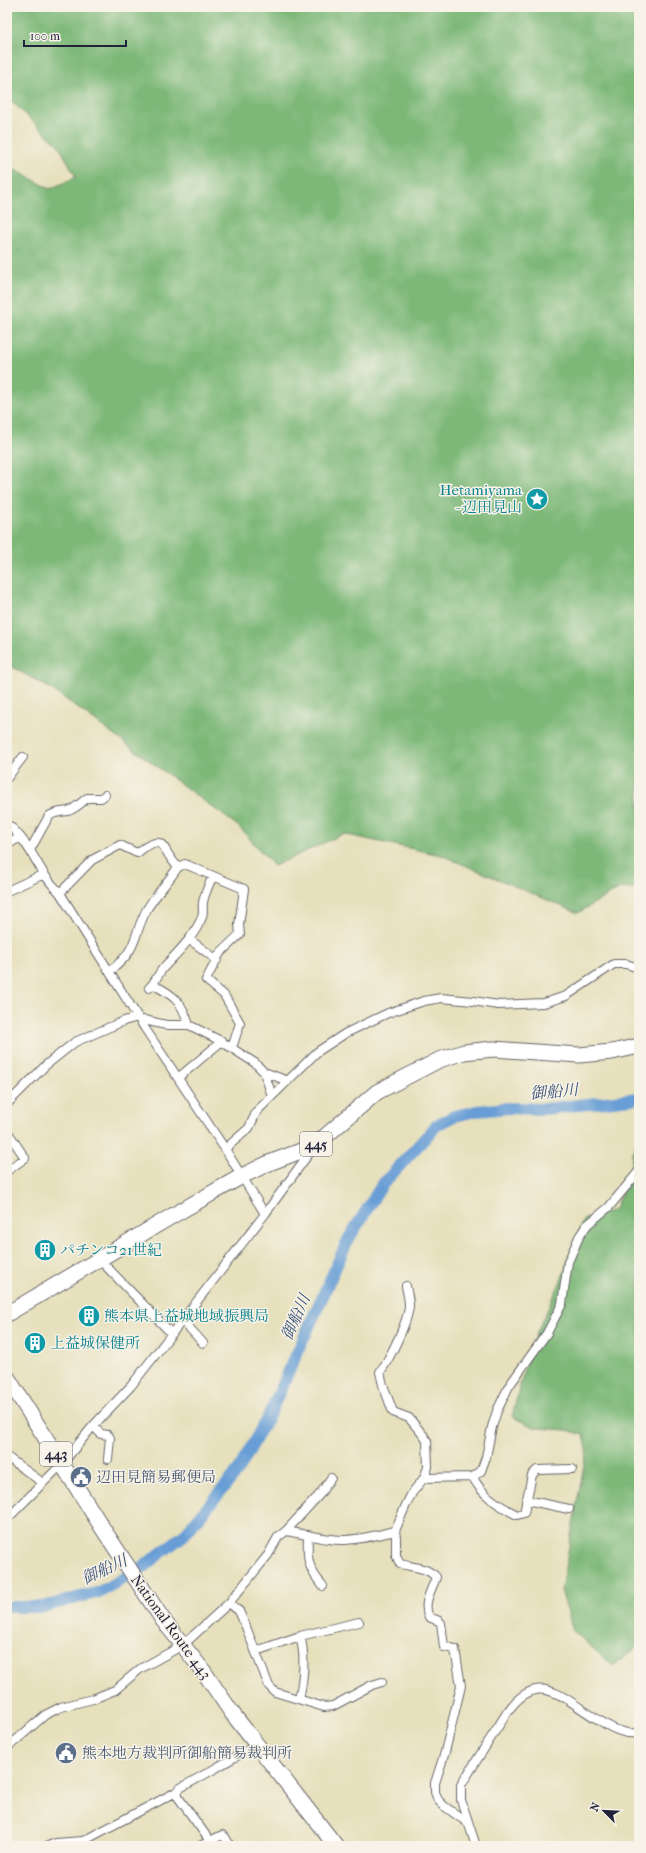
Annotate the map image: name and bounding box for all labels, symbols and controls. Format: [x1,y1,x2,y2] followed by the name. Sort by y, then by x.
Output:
[24,22,126,48] scale bar
[30,29,60,43] text: 100 m
[440,481,523,516] place label: Hetamiyama - 辺田見山
[524,486,550,512] place icon: Hetamiyama - 辺田見山
[529,1080,581,1103] water label: 御船川
[300,1132,332,1156] road number: 445
[32,1237,58,1263] building icon: パチンコ21世紀
[60,1241,162,1259] place label: パチンコ21世紀
[277,1290,315,1343] water label: 御船川
[76,1303,102,1329] building icon: 熊本県上益城地域振興局
[104,1307,269,1325] place label: 熊本県上益城地域振興局
[22,1330,48,1356] building icon: 上益城保健所
[50,1334,140,1352] place label: 上益城保健所
[40,1442,72,1466] road number: 443
[68,1464,94,1490] public building icon: 辺田見簡易郵便局
[96,1468,216,1486] place label: 辺田見簡易郵便局
[78,1550,132,1588] water label: 御船川
[127,1571,215,1683] street label: National Route 443
[53,1740,79,1766] public building icon: 熊本地方裁判所御船簡易裁判所
[82,1744,292,1762] place label: 熊本地方裁判所御船簡易裁判所
[584,1791,624,1831] north arrow
[588,1800,603,1814] text: N

